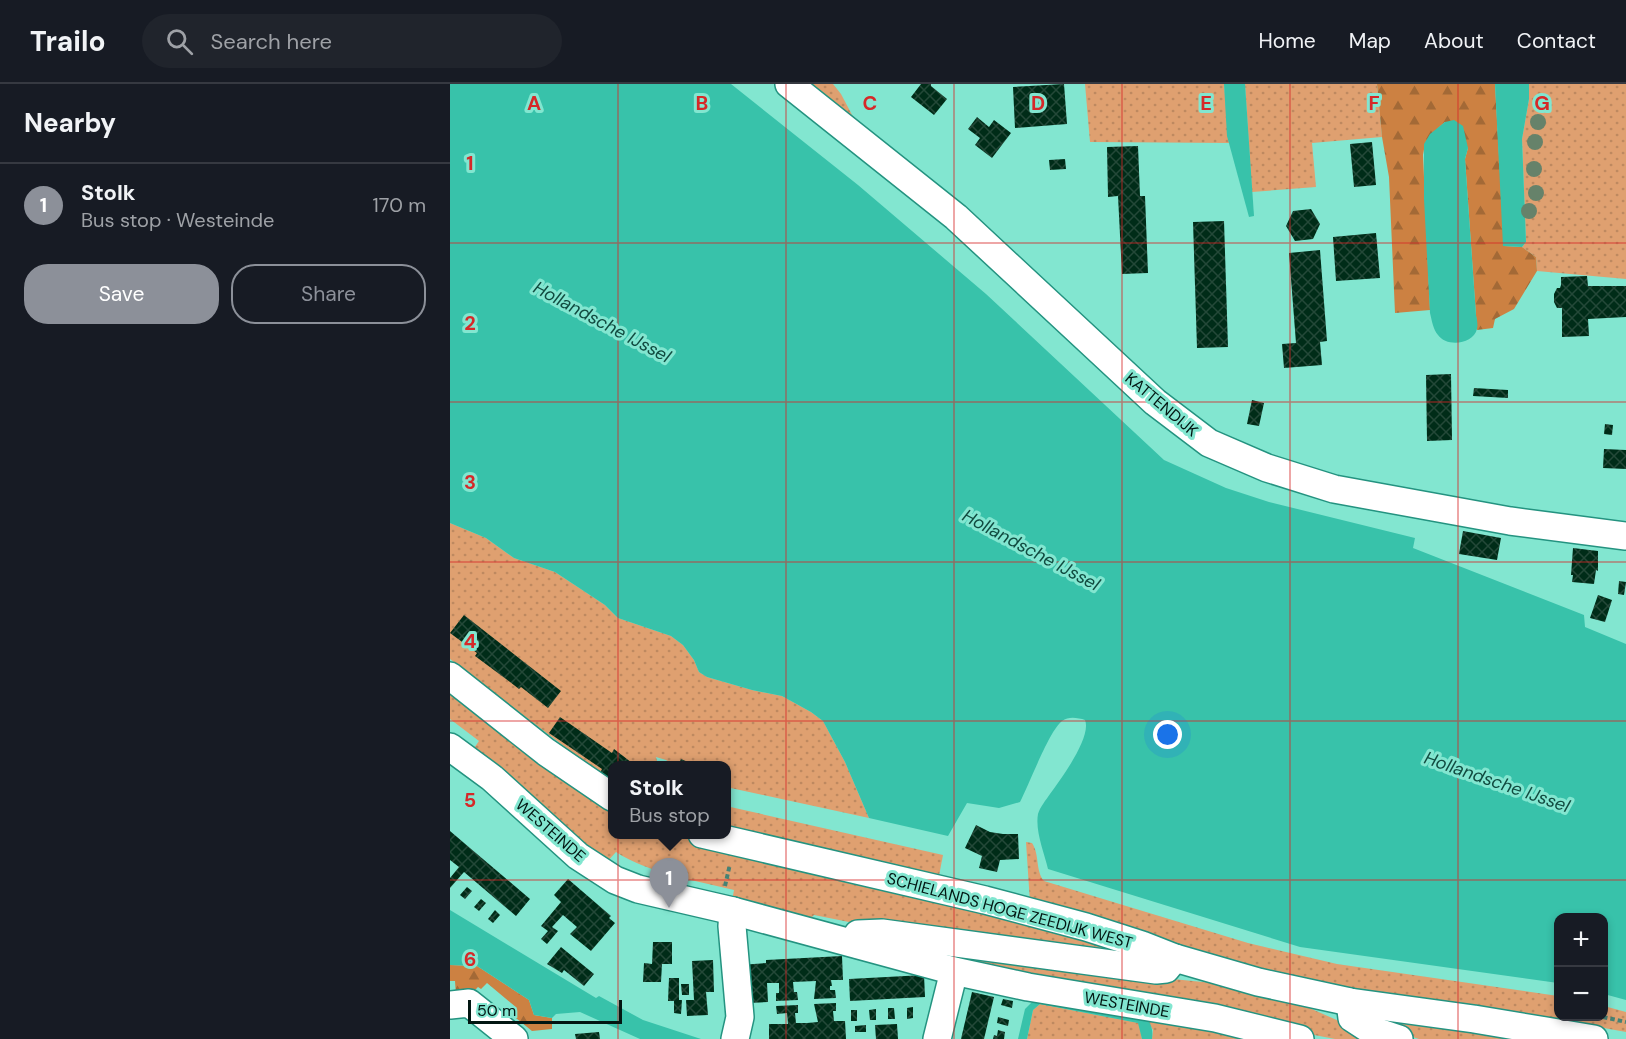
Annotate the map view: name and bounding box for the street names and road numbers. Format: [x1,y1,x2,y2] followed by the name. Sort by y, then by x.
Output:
[1121,368,1202,441] street label: KATTENDIJK
[511,794,590,867] street label: WESTEINDE
[885,868,1135,953] street label: SCHIELANDS HOGE ZEEDIJK WEST
[1083,987,1171,1022] street label: WESTEINDE

